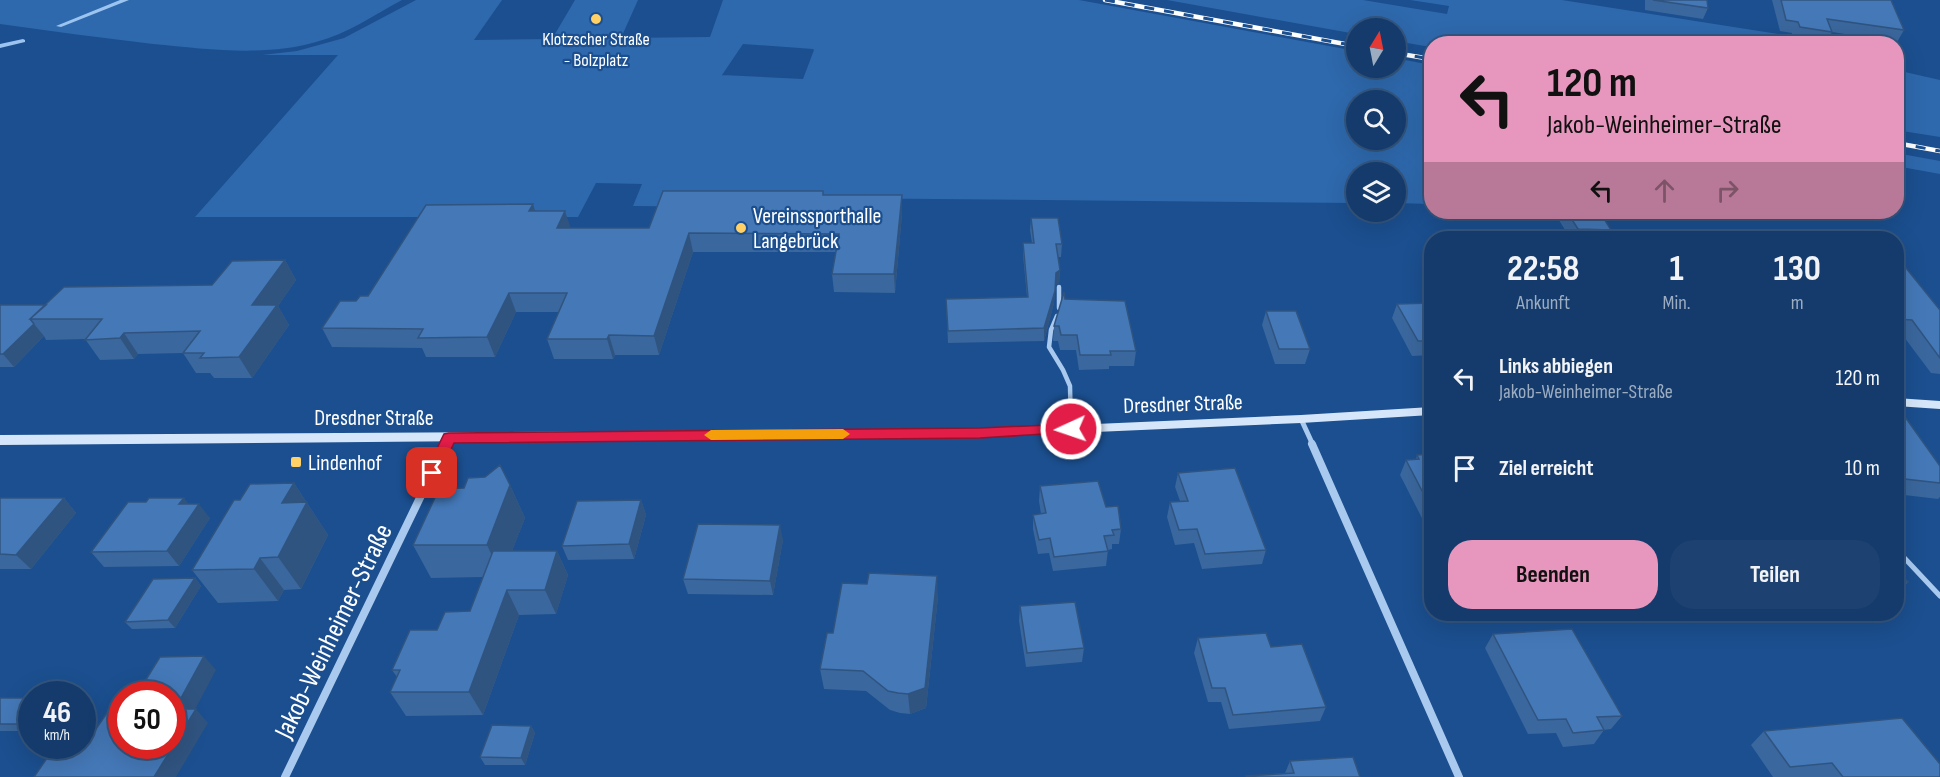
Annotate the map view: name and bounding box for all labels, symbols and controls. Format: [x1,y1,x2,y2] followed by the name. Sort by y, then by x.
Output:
[589,12,603,26] marker: Klotzscher Straße - Bolzplatz
[1346,18,1406,78] north arrow
[1346,18,1406,222] map controls
[542,29,650,71] place label: Klotzscher Straße - Bolzplatz
[1547,58,1637,109] text: 120 m
[1448,60,1526,138] icon: left
[1346,90,1406,150] button: search
[1547,109,1782,141] text: Jakob-Weinheimer-Straße
[1346,162,1406,222] button: layers
[1585,174,1618,207] icon: left
[1648,174,1681,207] icon: ahead
[1711,174,1744,207] icon: right
[753,203,881,255] place label: Vereinssporthalle Langebrück
[734,221,748,235] marker: Vereinssporthalle Langebrück
[1507,248,1579,291] text: 22:58
[1669,248,1684,291] text: 1
[1774,248,1821,291] text: 130
[1516,291,1570,315] text: Ankunft
[1663,291,1690,315] text: Min.
[1791,291,1804,315] text: m
[1499,353,1613,380] text: Links abbiegen
[1448,362,1481,395] icon: left
[1836,365,1880,392] text: 120 m
[1499,380,1673,404] text: Jakob-Weinheimer-Straße
[1123,389,1243,420] street label: Dresdner Straße
[1039,397,1103,461] position arrow
[314,405,434,432] street label: Dresdner Straße
[406,447,457,498] pin
[308,450,383,477] place label: Lindenhof
[1448,452,1481,485] icon: arrive
[289,455,303,469] marker: Lindenhof
[1499,455,1594,482] text: Ziel erreicht
[1845,455,1880,482] text: 10 m
[415,456,448,489] icon: arrive
[268,519,400,745] street label: Jakob-Weinheimer-Straße
[1448,540,1658,609] button: Beenden
[1670,540,1880,609] button: Teilen
[108,681,186,759] speed limit sign: 50
[43,695,71,731] text: 46
[44,726,70,745] text: km/h

